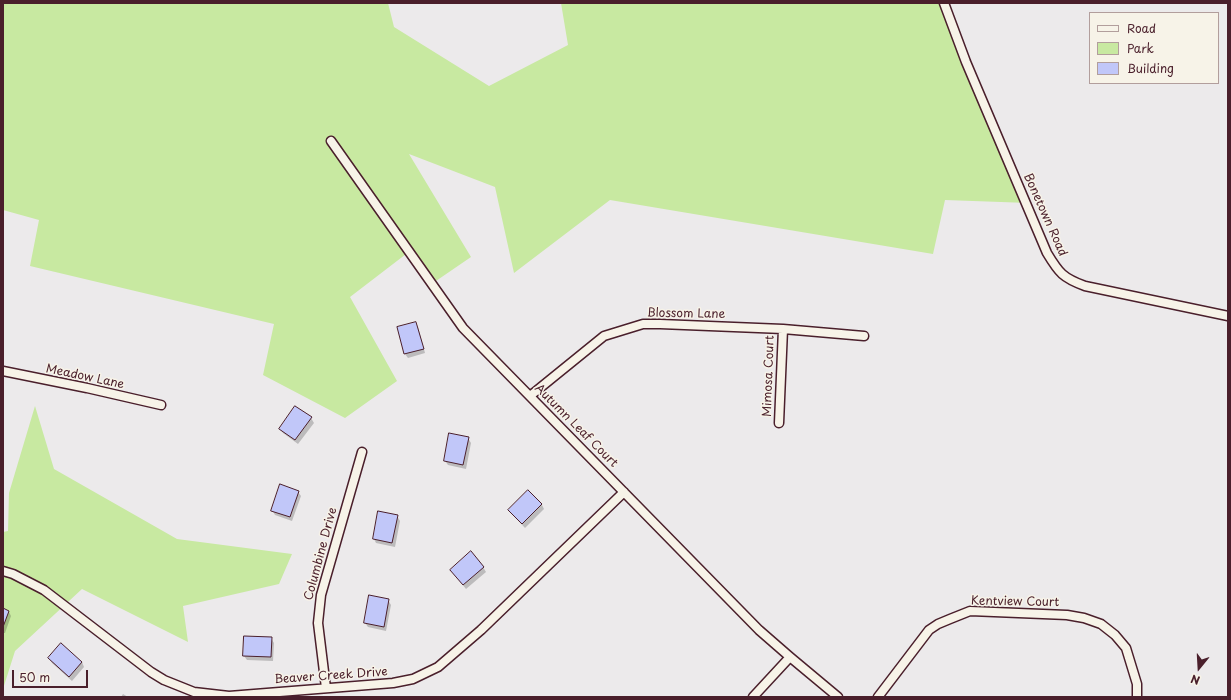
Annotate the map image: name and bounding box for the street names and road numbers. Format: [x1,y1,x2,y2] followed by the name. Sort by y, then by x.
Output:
[1020,171,1070,259] street label: Bonetown Road
[647,306,725,322] street label: Blossom Lane
[760,335,778,417] street label: Mimosa Court
[44,362,126,392] street label: Meadow Lane
[531,381,621,471] street label: Autumn Leaf Court
[302,506,340,602] street label: Columbine Drive
[971,594,1059,610] street label: Kentview Court
[274,665,388,687] street label: Beaver Creek Drive

